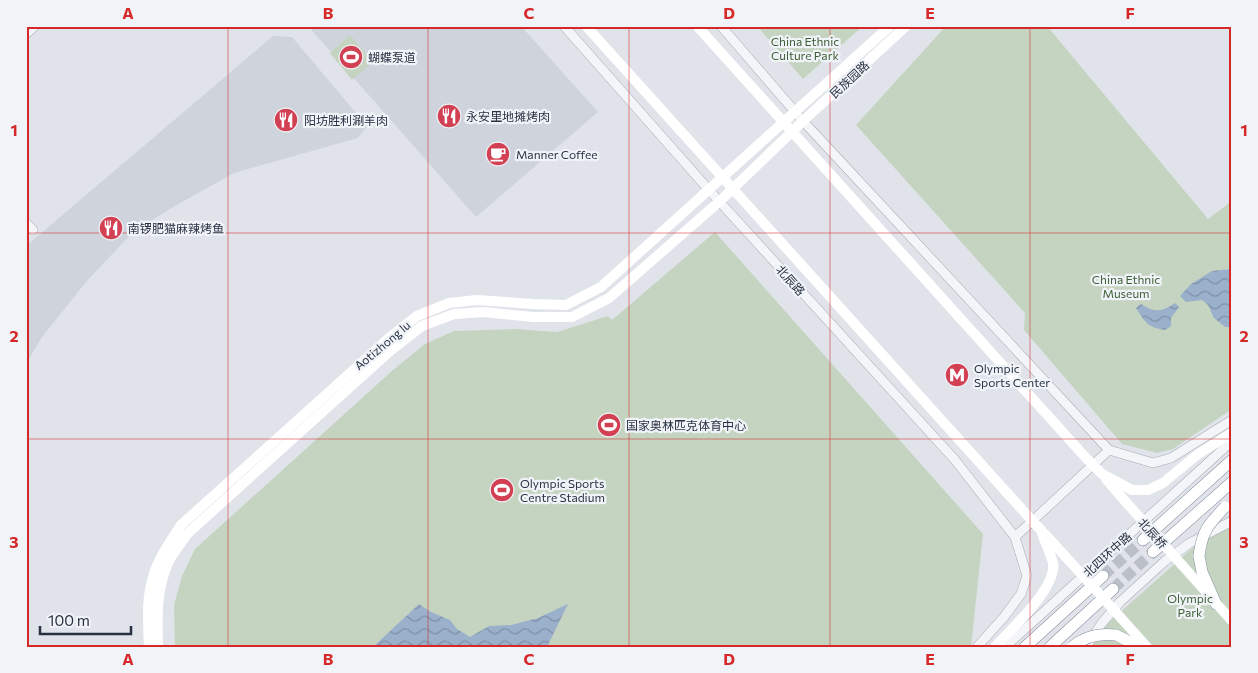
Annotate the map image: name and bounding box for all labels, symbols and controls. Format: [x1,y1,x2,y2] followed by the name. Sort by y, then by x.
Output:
[122,3,134,22] text: A
[323,3,334,22] text: B
[524,3,535,22] text: C
[723,3,735,22] text: D
[925,3,935,22] text: E
[1125,3,1135,22] text: F
[771,34,839,62] park label: China Ethnic Culture Park
[338,44,364,70] sports icon: 蝴蝶泵道
[368,50,416,64] place label: 蝴蝶泵道
[827,58,871,100] street label: 民族园路
[436,103,462,129] restaurant icon: 永安里地摊烤肉
[273,107,299,133] restaurant icon: 阳坊胜利涮羊肉
[466,109,550,123] place label: 永安里地摊烤肉
[304,113,388,127] place label: 阳坊胜利涮羊肉
[10,120,18,139] text: 1
[1240,120,1248,139] text: 1
[485,141,511,167] cafe icon: Manner Coffee
[516,147,598,161] place label: Manner Coffee
[98,215,124,241] restaurant icon: 南锣肥猫麻辣烤鱼
[128,221,224,235] place label: 南锣肥猫麻辣烤鱼
[774,262,808,298] street label: 北辰路
[1092,272,1160,300] park label: China Ethnic Museum
[351,318,413,372] street label: Aotizhong lu
[9,326,19,345] text: 2
[1239,326,1249,345] text: 2
[974,361,1050,389] place label: Olympic Sports Center
[944,362,970,388] metro station icon: Olympic Sports Center
[596,412,622,438] sports icon: 国家奥林匹克体育中心
[626,418,746,432] place label: 国家奥林匹克体育中心
[520,476,605,504] place label: Olympic Sports Centre Stadium
[489,477,515,503] sports icon: Olympic Sports Centre Stadium
[1136,515,1170,551] street label: 北辰桥
[1080,529,1134,579] street label: 北四环中路
[9,532,19,551] text: 3
[1239,532,1249,551] text: 3
[1167,591,1213,619] park label: Olympic Park
[40,603,131,635] scale bar
[48,611,90,629] text: 100 m
[122,649,134,668] text: A
[323,649,334,668] text: B
[524,649,535,668] text: C
[723,649,735,668] text: D
[925,649,935,668] text: E
[1125,649,1135,668] text: F

